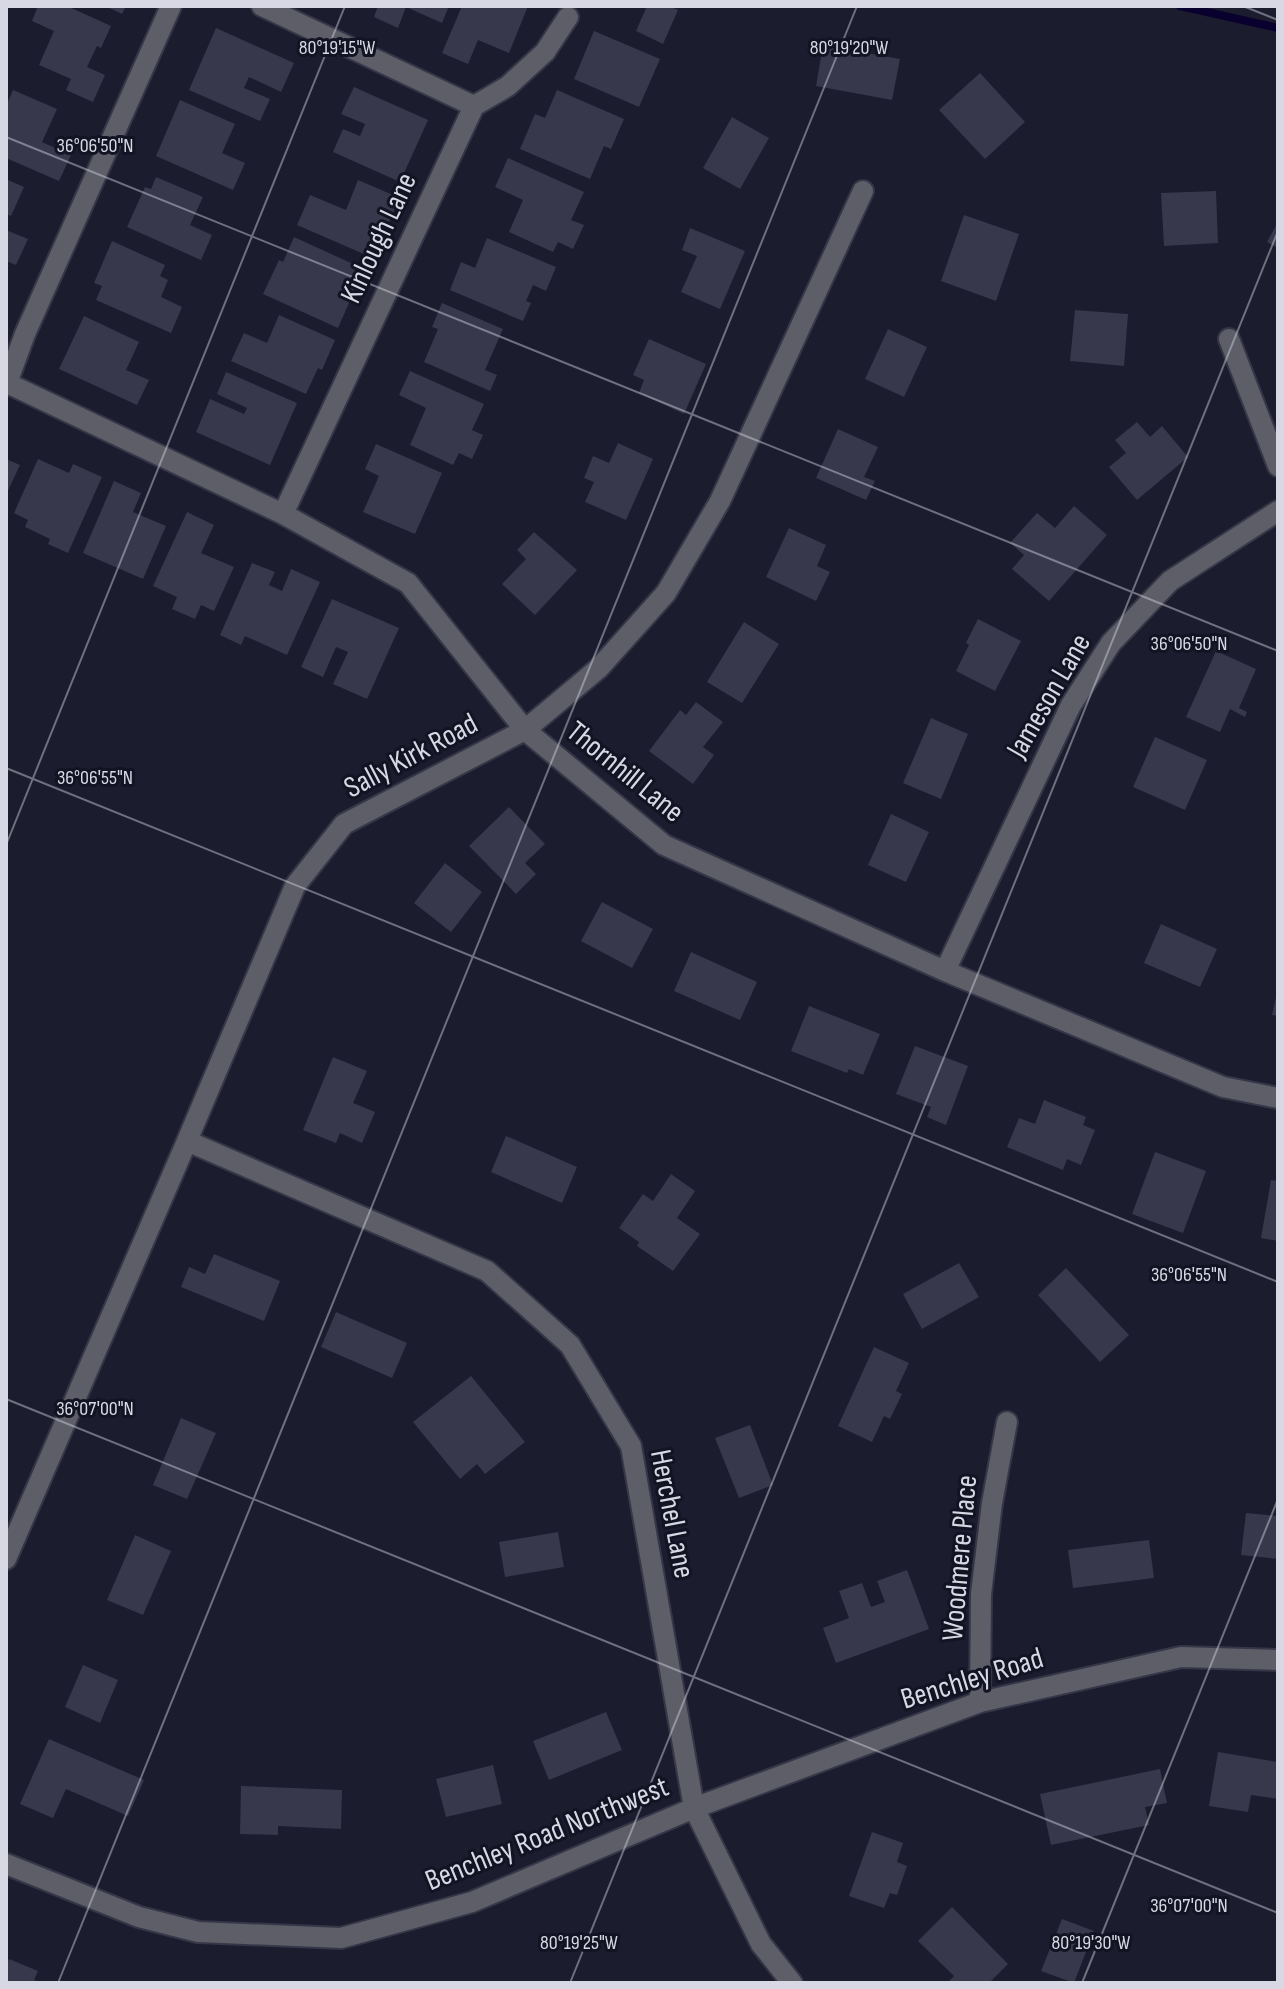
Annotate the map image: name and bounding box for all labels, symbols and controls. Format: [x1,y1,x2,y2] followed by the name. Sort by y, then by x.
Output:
[299,36,375,60] text: 80°19'15"W
[810,36,888,60] text: 80°19'20"W
[57,134,133,158] text: 36°06'50"N
[333,167,425,309] street label: Kinlough Lane
[999,628,1099,765] street label: Jameson Lane
[1151,632,1227,656] text: 36°06'50"N
[338,706,484,806] street label: Sally Kirk Road
[559,714,691,830] street label: Thornhill Lane
[57,766,133,790] text: 36°06'55"N
[1151,1263,1227,1287] text: 36°06'55"N
[56,1397,134,1421] text: 36°07'00"N
[642,1447,702,1581] street label: Herchel Lane
[935,1474,985,1642] street label: Woodmere Place
[897,1640,1047,1718] street label: Benchley Road
[420,1769,674,1899] street label: Benchley Road Northwest
[1150,1894,1228,1918] text: 36°07'00"N
[540,1931,618,1955] text: 80°19'25"W
[1052,1931,1130,1955] text: 80°19'30"W

